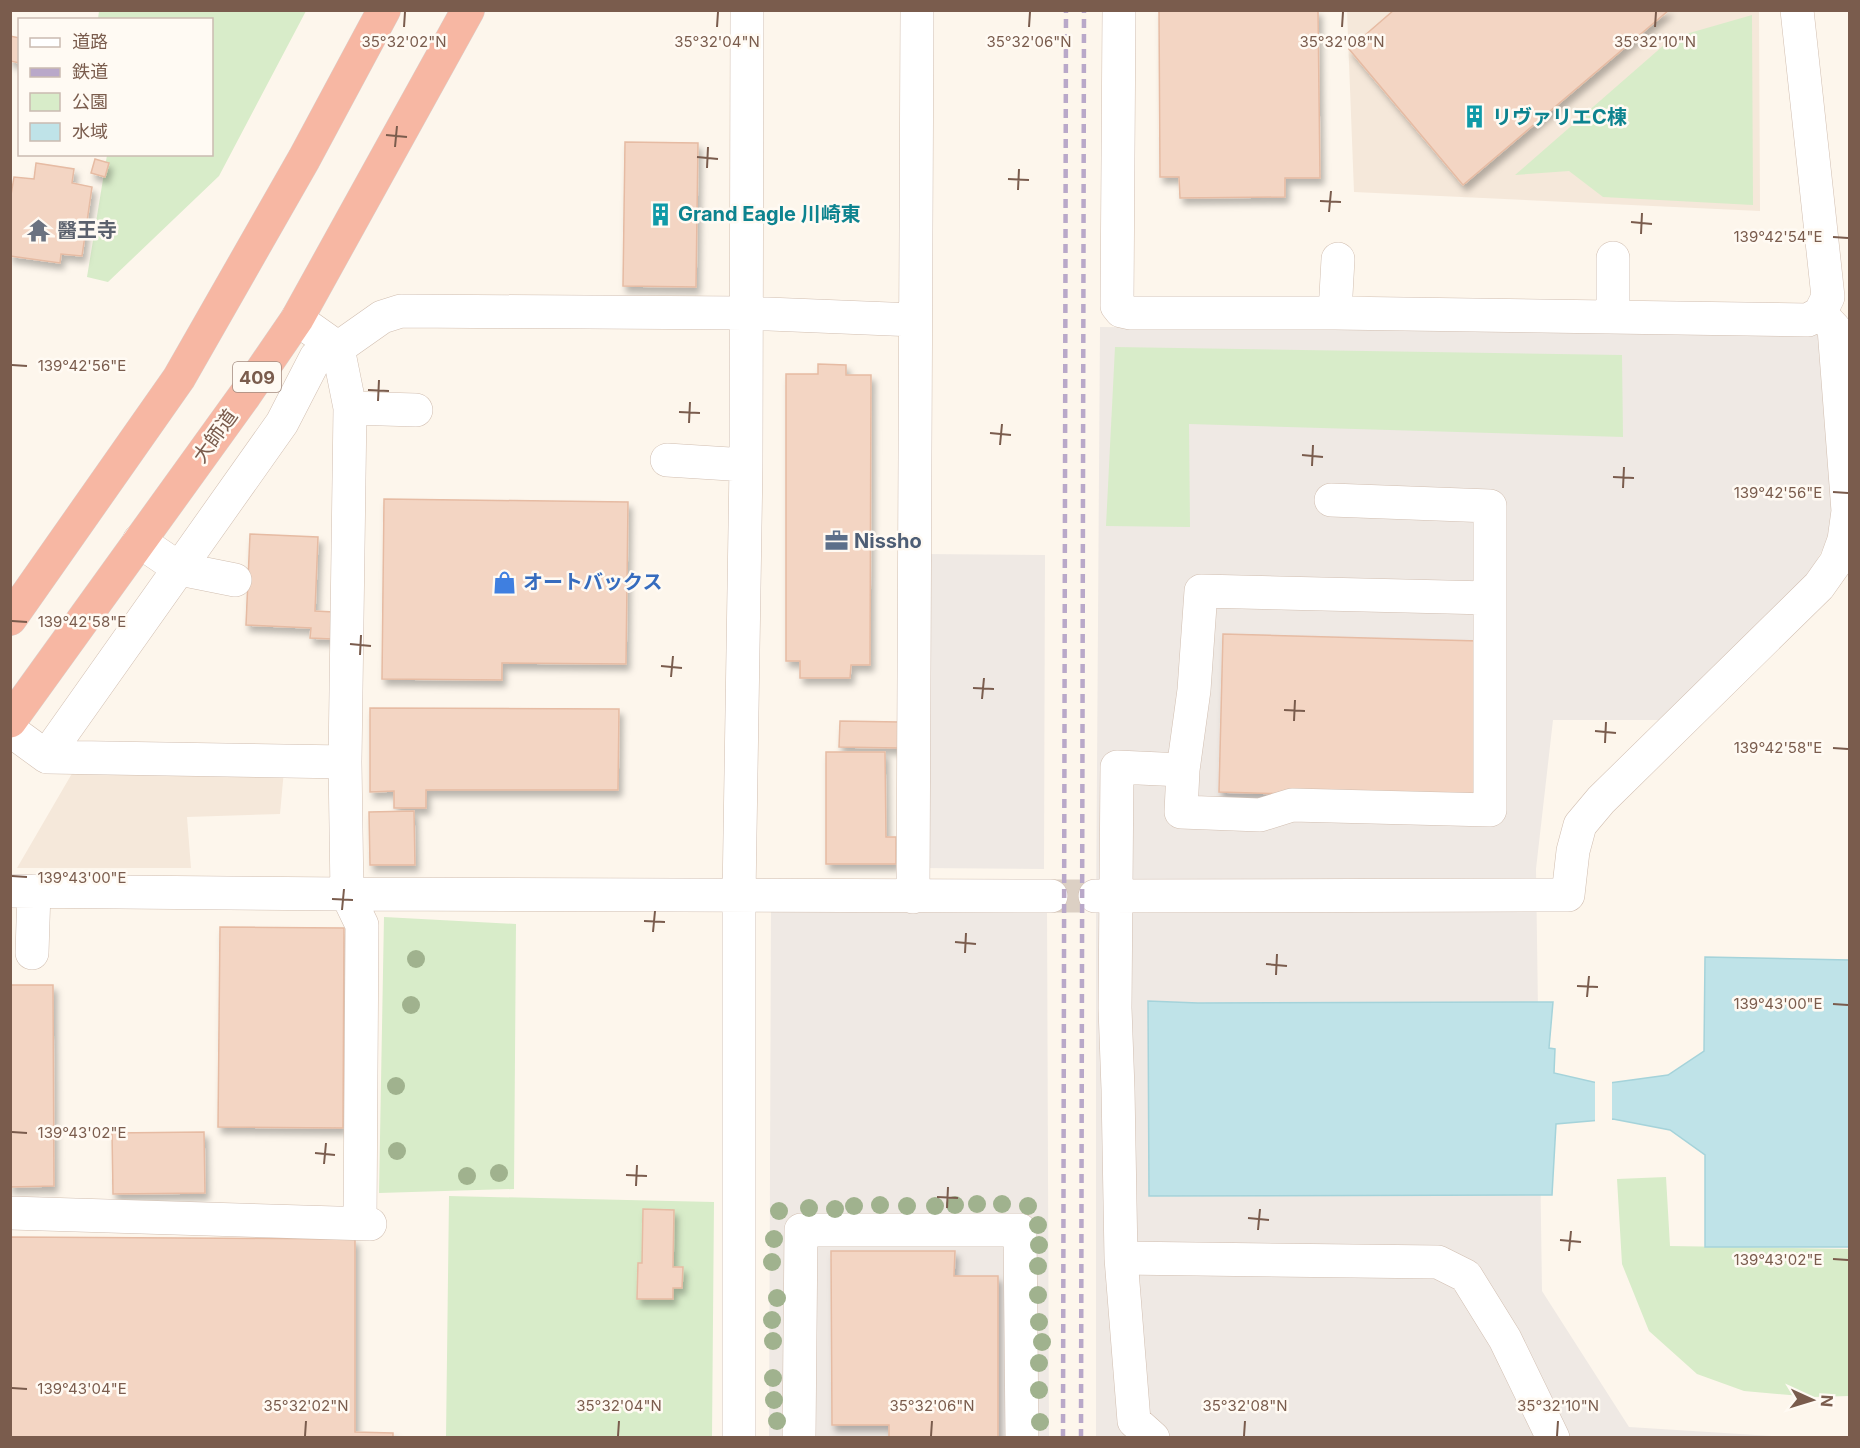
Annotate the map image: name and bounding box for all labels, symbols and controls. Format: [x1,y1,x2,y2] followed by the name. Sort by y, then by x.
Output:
[18,18,213,156] legend
[72,31,108,52] text: 道路
[361,32,447,51] text: 35°32'02"N
[674,32,760,51] text: 35°32'04"N
[986,32,1072,51] text: 35°32'06"N
[1299,32,1385,51] text: 35°32'08"N
[1614,32,1696,51] text: 35°32'10"N
[72,61,108,82] text: 鉄道
[72,91,108,112] text: 公園
[1461,104,1487,130] building icon: リヴァリエC棟
[1492,105,1627,129] place label: リヴァリエC棟
[72,121,108,142] text: 水域
[647,201,673,227] building icon: Grand Eagle 川崎東
[678,202,861,226] place label: Grand Eagle 川崎東
[26,217,52,243] temple icon: 醫王寺
[57,218,117,242] place label: 醫王寺
[1734,227,1822,246] text: 139°42'54"E
[38,356,126,375] text: 139°42'56"E
[233,362,281,392] road number: 409
[188,405,242,467] street label: 大師道
[1734,483,1822,502] text: 139°42'56"E
[823,528,849,554] office icon: Nissho
[854,529,922,553] place label: Nissho
[492,569,518,595] shop icon: オートバックス
[523,570,662,594] place label: オートバックス
[38,612,126,631] text: 139°42'58"E
[1734,738,1822,757] text: 139°42'58"E
[37,868,127,887] text: 139°43'00"E
[1733,994,1823,1013] text: 139°43'00"E
[38,1123,126,1142] text: 139°43'02"E
[1734,1250,1822,1269] text: 139°43'02"E
[1782,1370,1842,1430] north arrow
[37,1379,127,1398] text: 139°43'04"E
[1817,1394,1837,1408] text: N
[263,1396,349,1415] text: 35°32'02"N
[576,1396,662,1415] text: 35°32'04"N
[889,1396,975,1415] text: 35°32'06"N
[1202,1396,1288,1415] text: 35°32'08"N
[1517,1396,1599,1415] text: 35°32'10"N

